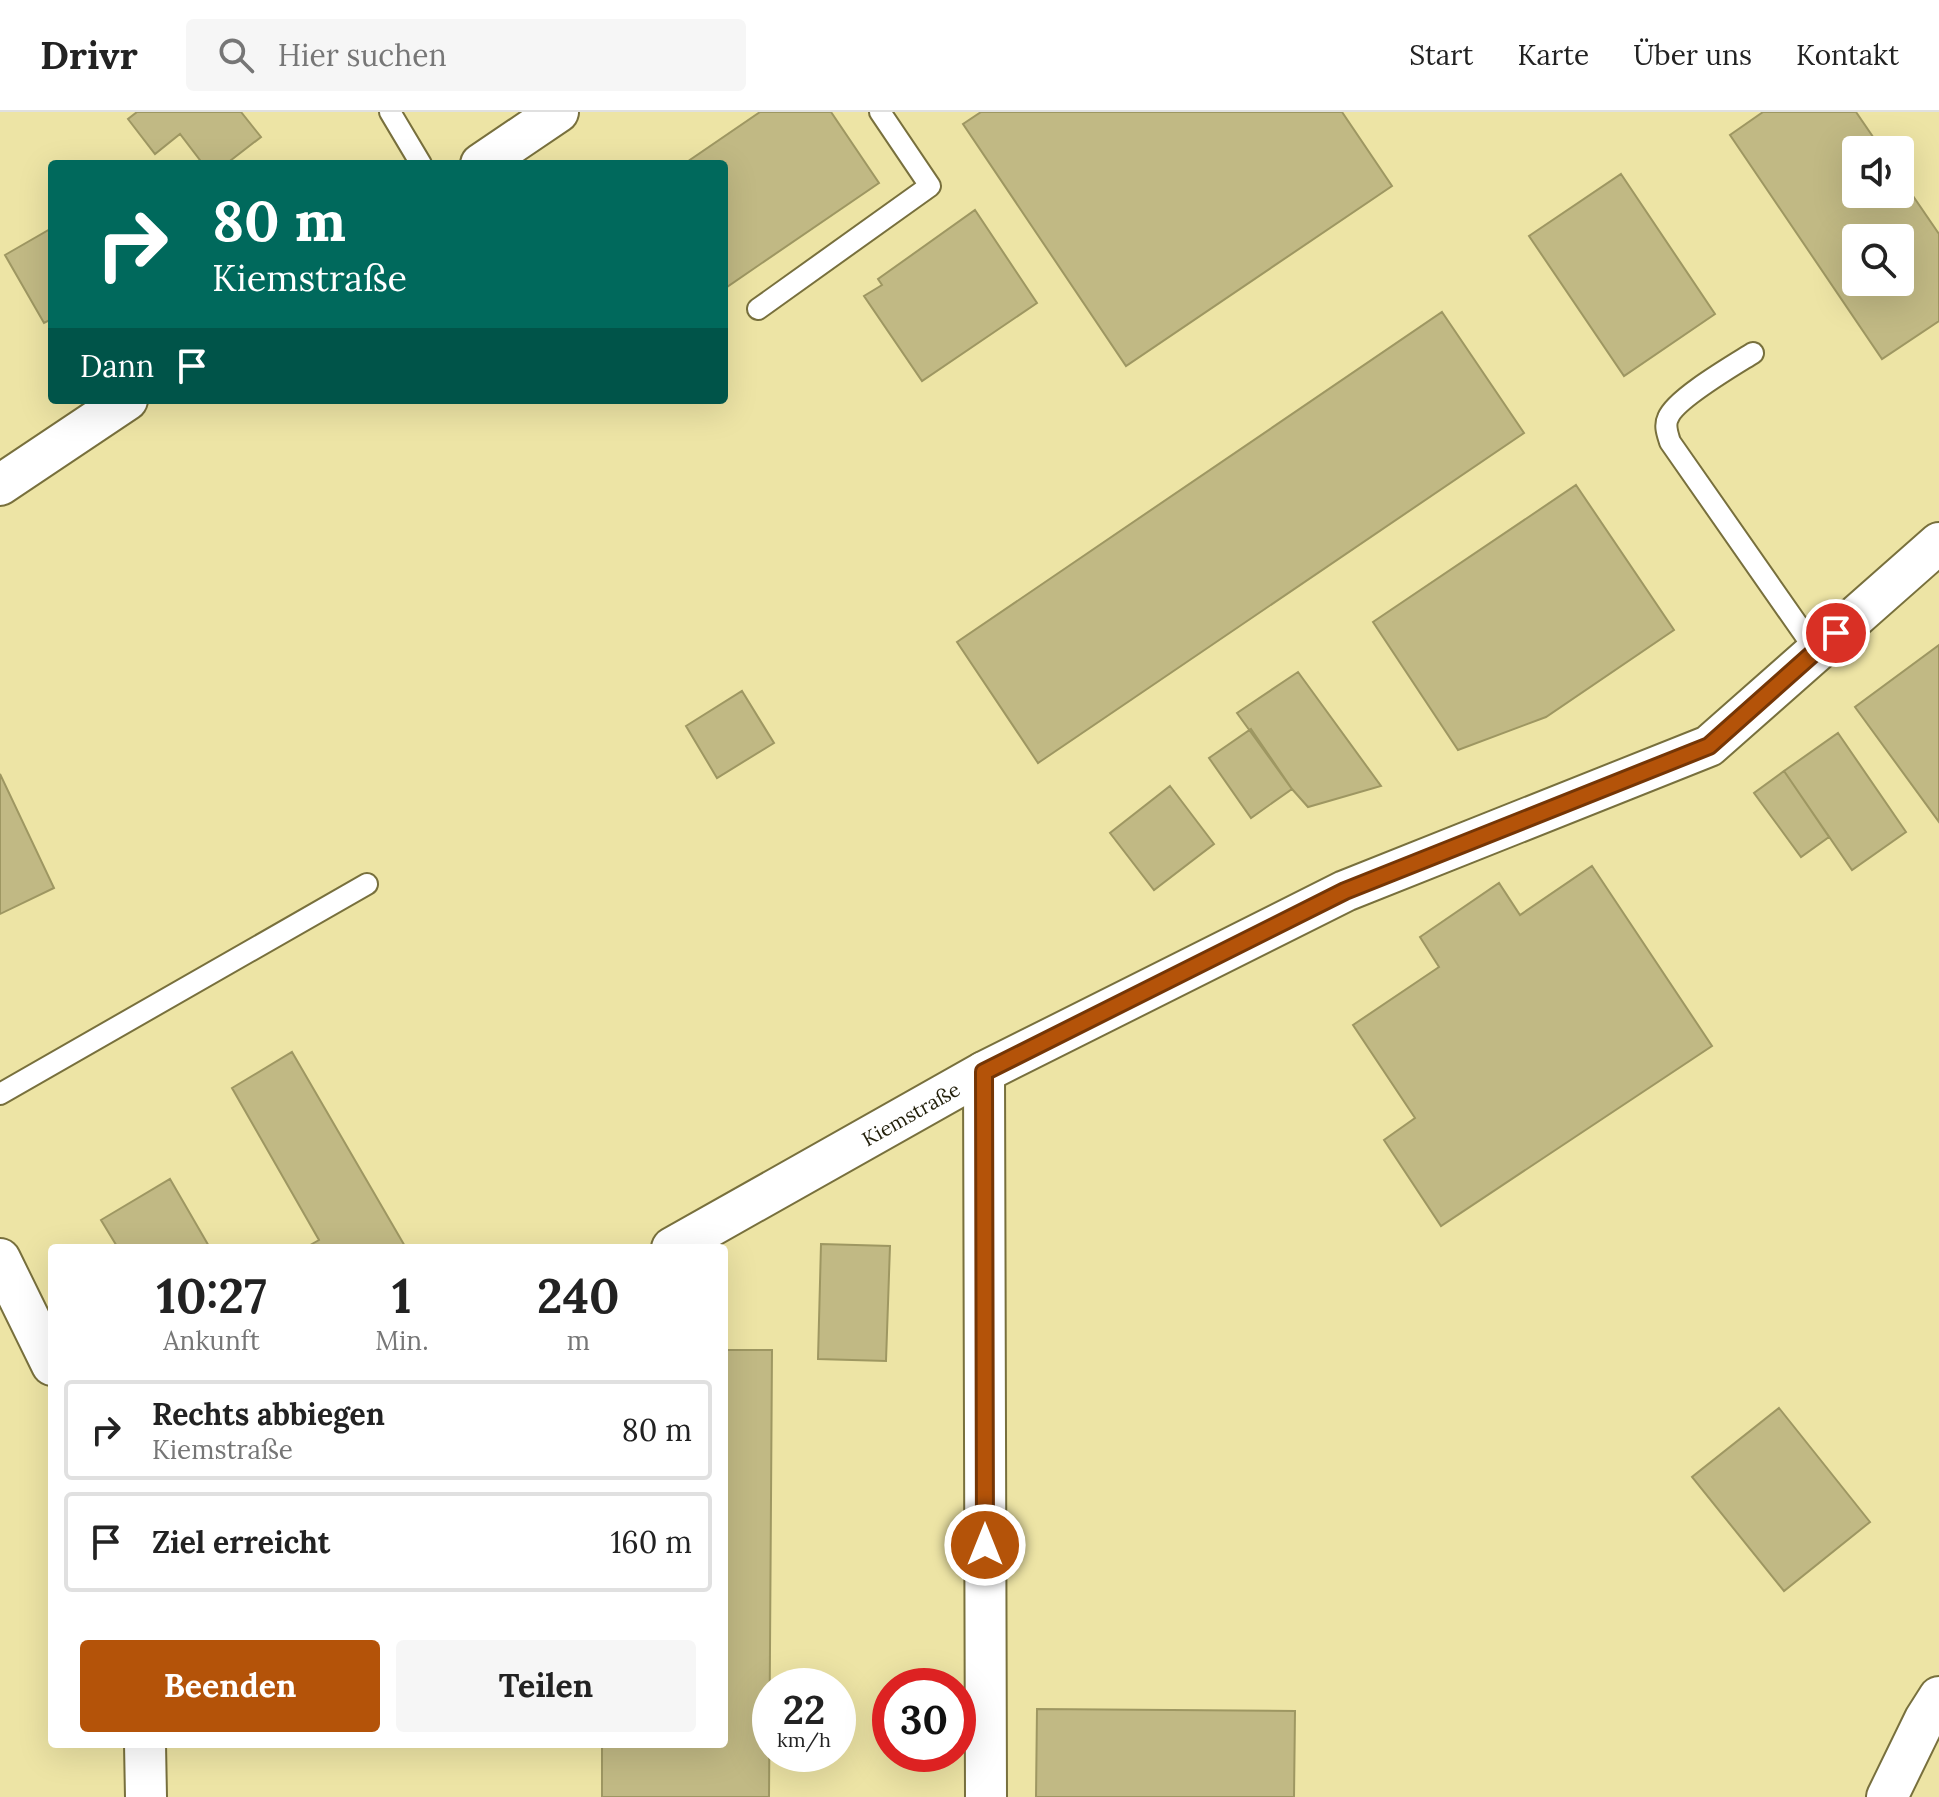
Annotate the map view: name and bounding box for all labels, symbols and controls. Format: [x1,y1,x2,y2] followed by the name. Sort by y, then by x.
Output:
[186,19,746,91] search box
[40,31,138,79] text: Drivr
[214,33,258,77] icon: search
[278,36,447,74] text: Hier suchen
[1409,37,1473,73] text: Start
[1517,37,1589,73] text: Karte
[1633,37,1752,73] text: Über uns
[1796,37,1899,73] text: Kontakt
[1842,136,1914,296] map controls
[1842,136,1914,208] button: sound
[212,185,346,256] text: 80 m
[80,192,184,296] icon: right
[1842,224,1914,296] button: search
[212,255,407,301] text: Kiemstraße
[170,344,214,388] icon: arrive
[80,347,154,385] text: Dann
[1802,599,1870,667] pin
[1814,611,1858,655] icon: arrive
[857,1076,964,1151] street label: Kiemstraße
[157,1265,267,1326] text: 10:27
[392,1265,412,1326] text: 1
[537,1265,619,1326] text: 240
[163,1324,260,1357] text: Ankunft
[375,1324,429,1357] text: Min.
[567,1324,590,1357] text: m
[152,1395,385,1433] text: Rechts abbiegen
[84,1408,128,1452] icon: right
[622,1411,692,1449] text: 80 m
[152,1433,293,1466] text: Kiemstraße
[943,1503,1027,1587] position arrow
[84,1520,128,1564] icon: arrive
[152,1523,330,1561] text: Ziel erreicht
[610,1523,692,1561] text: 160 m
[80,1640,380,1732] button: Beenden
[396,1640,696,1732] button: Teilen
[872,1668,976,1772] speed limit sign: 30
[783,1684,825,1735] text: 22
[777,1727,831,1752] text: km/h

